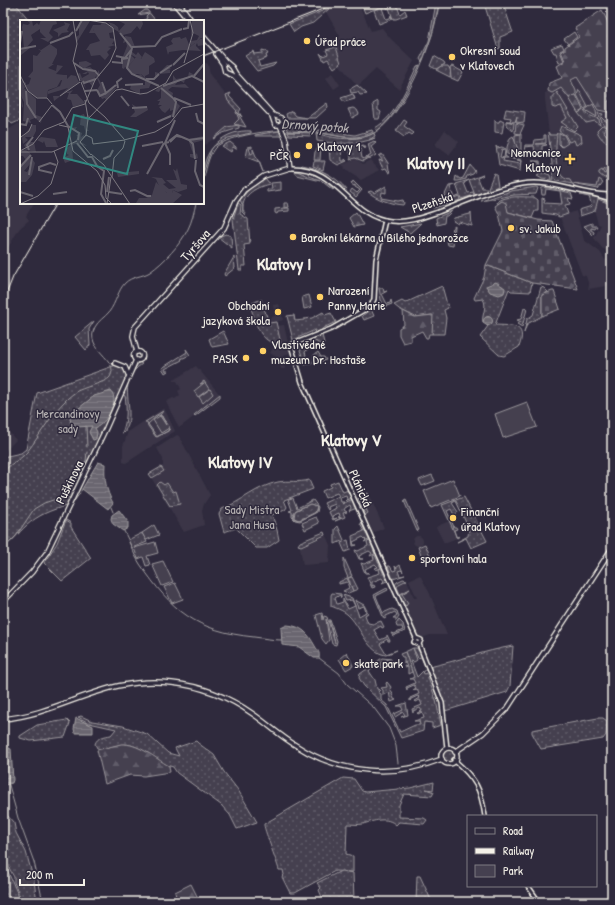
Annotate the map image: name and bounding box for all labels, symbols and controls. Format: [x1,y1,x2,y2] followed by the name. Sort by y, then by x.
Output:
[20,20,204,204] inset map
[315,32,366,50] place label: Úřad práce
[302,36,312,46] marker: Úřad práce
[460,41,520,74] place label: Okresní soud v Klatovech
[447,52,457,62] marker: Okresní soud v Klatovech
[281,113,350,138] water label: Drnový potok
[317,137,361,155] place label: Klatovy 1
[304,141,314,151] marker: Klatovy 1
[511,143,561,176] place label: Nemocnice Klatovy
[270,146,289,164] place label: PČR
[292,150,302,160] marker: PČR
[407,151,465,175] district label: Klatovy II
[564,153,576,165] marker: Nemocnice Klatovy
[409,187,455,217] street label: Plzeňská
[519,219,561,237] place label: sv. Jakub
[506,223,516,233] marker: sv. Jakub
[176,225,214,265] street label: Tyršova
[301,228,469,246] place label: Barokní lékárna u Bílého jednorožce
[288,232,298,242] marker: Barokní lékárna u Bílého jednorožce
[257,252,311,276] district label: Klatovy I
[328,281,386,314] place label: Narození Panny Marie
[315,292,325,302] marker: Narození Panny Marie
[201,296,270,329] place label: Obchodní jazyková škola
[273,307,283,317] marker: Obchodní jazyková škola
[271,335,366,368] place label: Vlastivědné muzeum Dr. Hostaše
[258,346,268,356] marker: Vlastivědné muzeum Dr. Hostaše
[213,349,238,367] place label: PASK
[241,353,251,363] marker: PASK
[36,404,100,437] park label: Mercandinovy sady
[321,428,382,452] district label: Klatovy V
[208,450,273,474] district label: Klatovy IV
[51,457,87,507] street label: Puškinova
[345,466,377,510] street label: Plánická
[225,500,279,533] park label: Sady Mistra Jana Husa
[460,502,521,535] place label: Finanční úřad Klatovy
[448,513,458,523] marker: Finanční úřad Klatovy
[420,549,487,567] place label: sportovní hala
[407,553,417,563] marker: sportovní hala
[354,654,404,672] place label: skate park
[341,658,351,668] marker: skate park
[467,815,597,887] legend
[503,822,523,839] text: Road
[503,842,534,859] text: Railway
[20,861,84,887] scale bar
[503,862,523,879] text: Park
[26,866,53,883] text: 200 m

